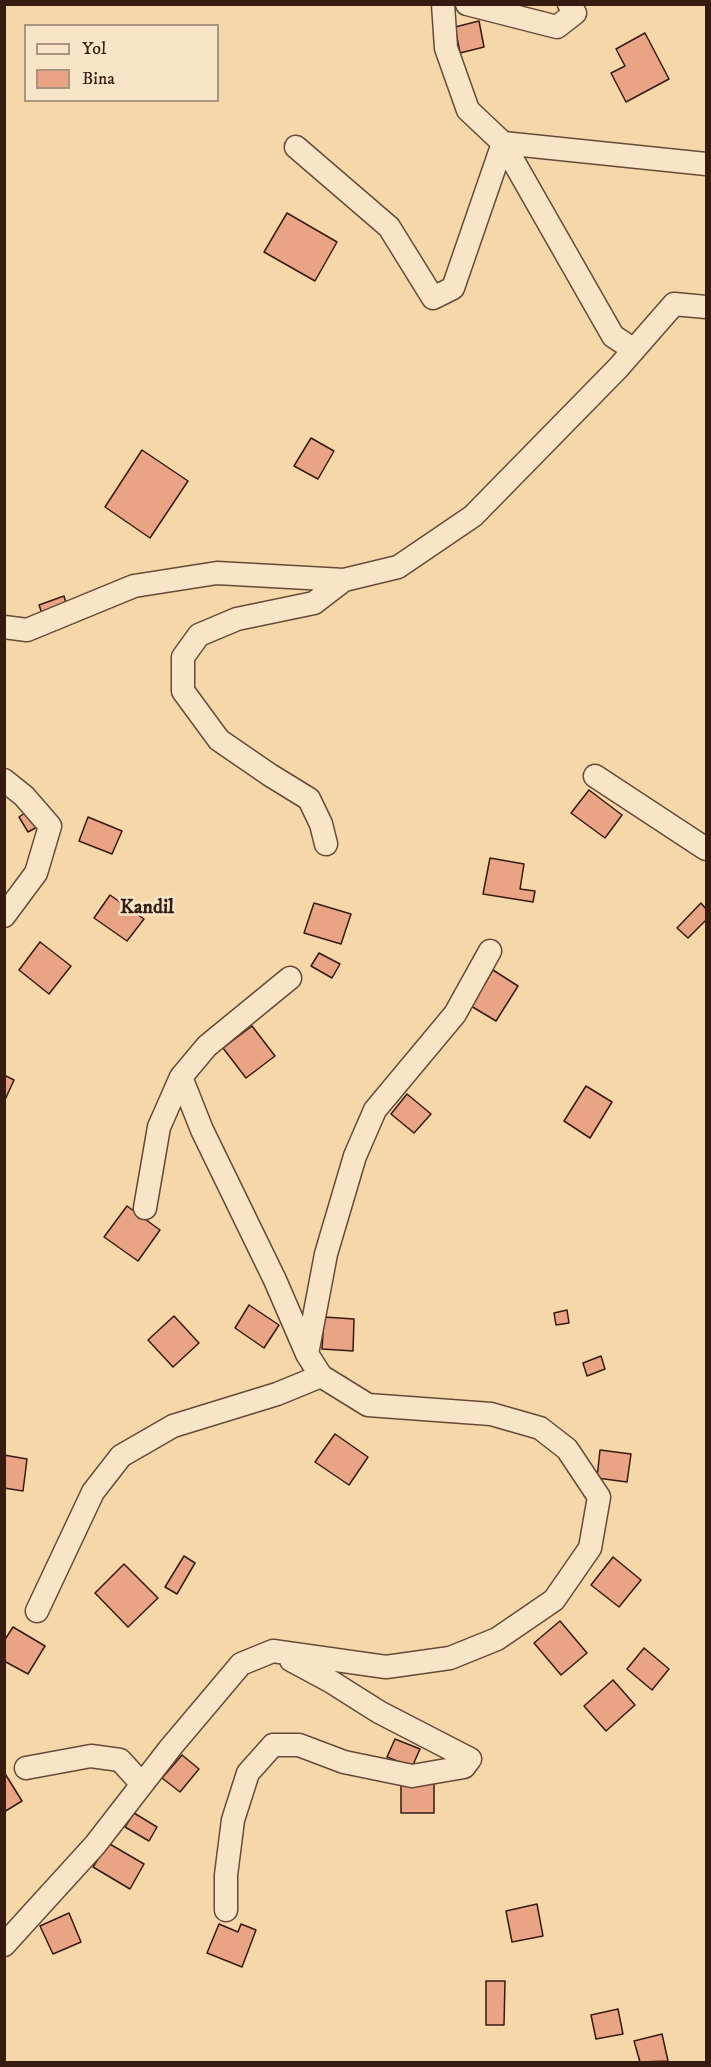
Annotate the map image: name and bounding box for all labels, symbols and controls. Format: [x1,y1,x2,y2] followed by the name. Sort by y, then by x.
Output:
[24,24,219,102] legend
[82,38,106,60] text: Yol
[82,68,115,90] text: Bina
[120,897,174,921] district label: Kandil

